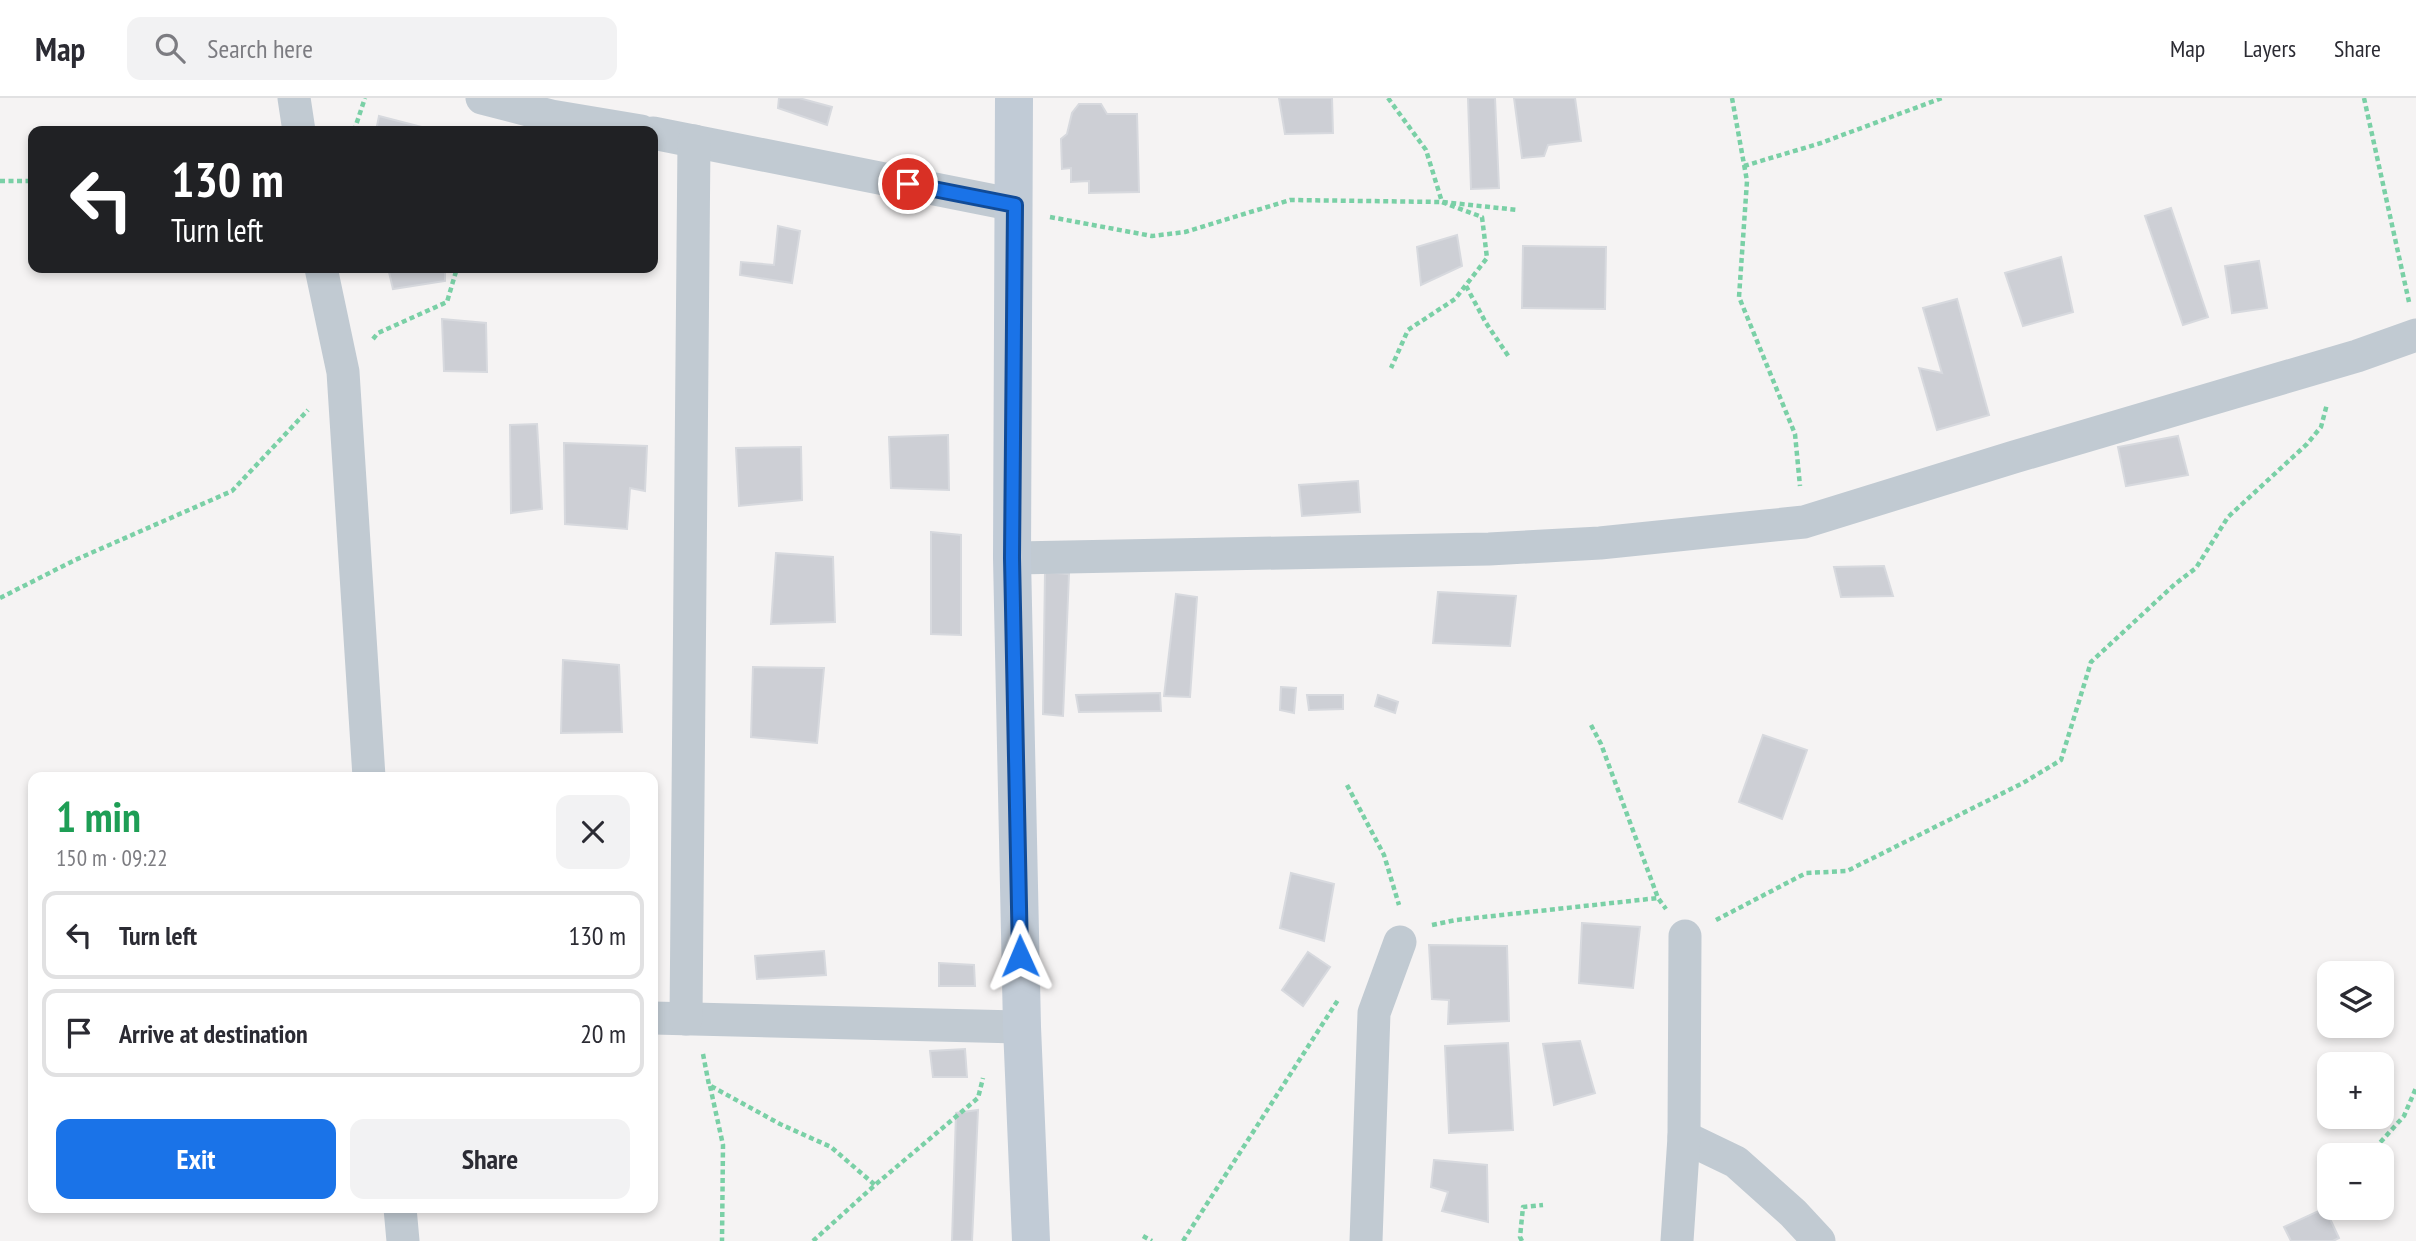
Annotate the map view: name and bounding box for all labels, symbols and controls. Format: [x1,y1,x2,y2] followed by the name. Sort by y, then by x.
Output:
[127,17,617,80] search box
[35,27,85,70] text: Map
[151,29,189,67] icon: search
[207,32,313,65] text: Search here
[2170,33,2205,64] text: Map
[2243,33,2296,64] text: Layers
[2334,33,2381,64] text: Share
[171,147,284,211] text: 130 m
[56,154,147,245] icon: left
[878,154,938,214] pin
[889,165,927,203] icon: arrive
[171,209,263,251] text: Turn left
[56,789,141,844] text: 1 min
[556,795,630,869] button: close
[56,843,168,872] text: 150 m · 09:22
[60,916,98,954] icon: left
[119,919,197,952] text: Turn left
[568,919,626,952] text: 130 m
[983,919,1057,993] position arrow
[2317,961,2394,1220] map controls
[2317,961,2394,1038] button: layers
[60,1014,98,1052] icon: arrive
[119,1017,308,1050] text: Arrive at destination
[580,1017,626,1050] text: 20 m
[2317,1052,2394,1129] button: +
[56,1119,336,1199] button: Exit
[350,1119,630,1199] button: Share
[2317,1143,2394,1220] button: −

